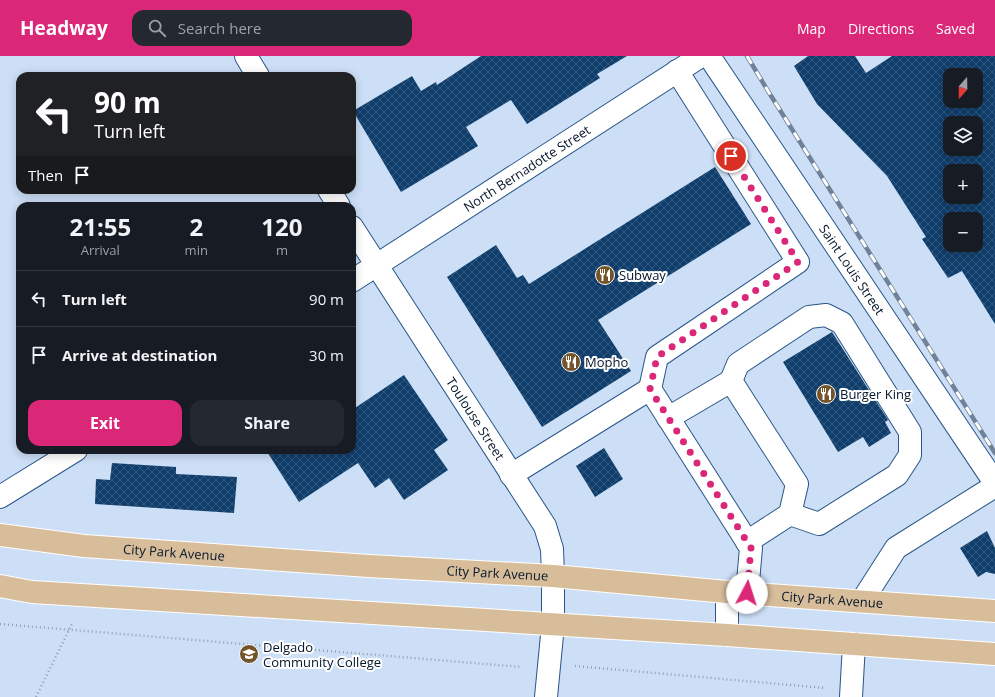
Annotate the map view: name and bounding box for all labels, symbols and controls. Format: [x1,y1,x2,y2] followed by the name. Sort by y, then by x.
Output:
[132,10,412,46] search box
[20,15,108,41] text: Headway
[146,17,168,39] icon: search
[178,18,261,38] text: Search here
[797,19,826,38] text: Map
[848,19,914,38] text: Directions
[936,19,975,38] text: Saved
[943,68,983,108] north arrow
[943,68,983,252] map controls
[94,83,161,121] text: 90 m
[28,88,80,140] icon: left
[943,116,983,156] button: layers
[94,119,165,143] text: Turn left
[460,121,594,216] street label: North Bernadotte Street
[714,139,748,173] pin
[720,145,742,167] icon: arrive
[71,164,93,186] icon: arrive
[943,164,983,204] button: +
[28,165,63,185] text: Then
[69,210,131,243] text: 21:55
[189,210,203,243] text: 2
[261,210,303,243] text: 120
[943,212,983,252] button: −
[815,221,889,319] street label: Saint Louis Street
[81,241,120,259] text: Arrival
[185,241,208,259] text: min
[276,241,288,259] text: m
[594,264,616,286] restaurant icon: Subway
[619,266,666,284] place label: Subway
[28,288,50,310] icon: left
[62,289,127,309] text: Turn left
[309,289,344,309] text: 90 m
[28,344,50,366] icon: arrive
[62,345,217,365] text: Arrive at destination
[309,345,344,365] text: 30 m
[560,351,582,373] restaurant icon: Mopho
[585,353,628,371] place label: Mopho
[442,374,509,464] street label: Toulouse Street
[815,383,837,405] restaurant icon: Burger King
[840,385,911,403] place label: Burger King
[28,400,182,446] button: Exit
[190,400,344,446] button: Share
[123,540,226,565] street label: City Park Avenue
[446,561,549,585] street label: City Park Avenue
[726,572,768,614] position arrow
[781,587,884,612] street label: City Park Avenue
[263,638,381,671] place label: Delgado Community College
[238,643,260,665] school or university icon: Delgado Community College

